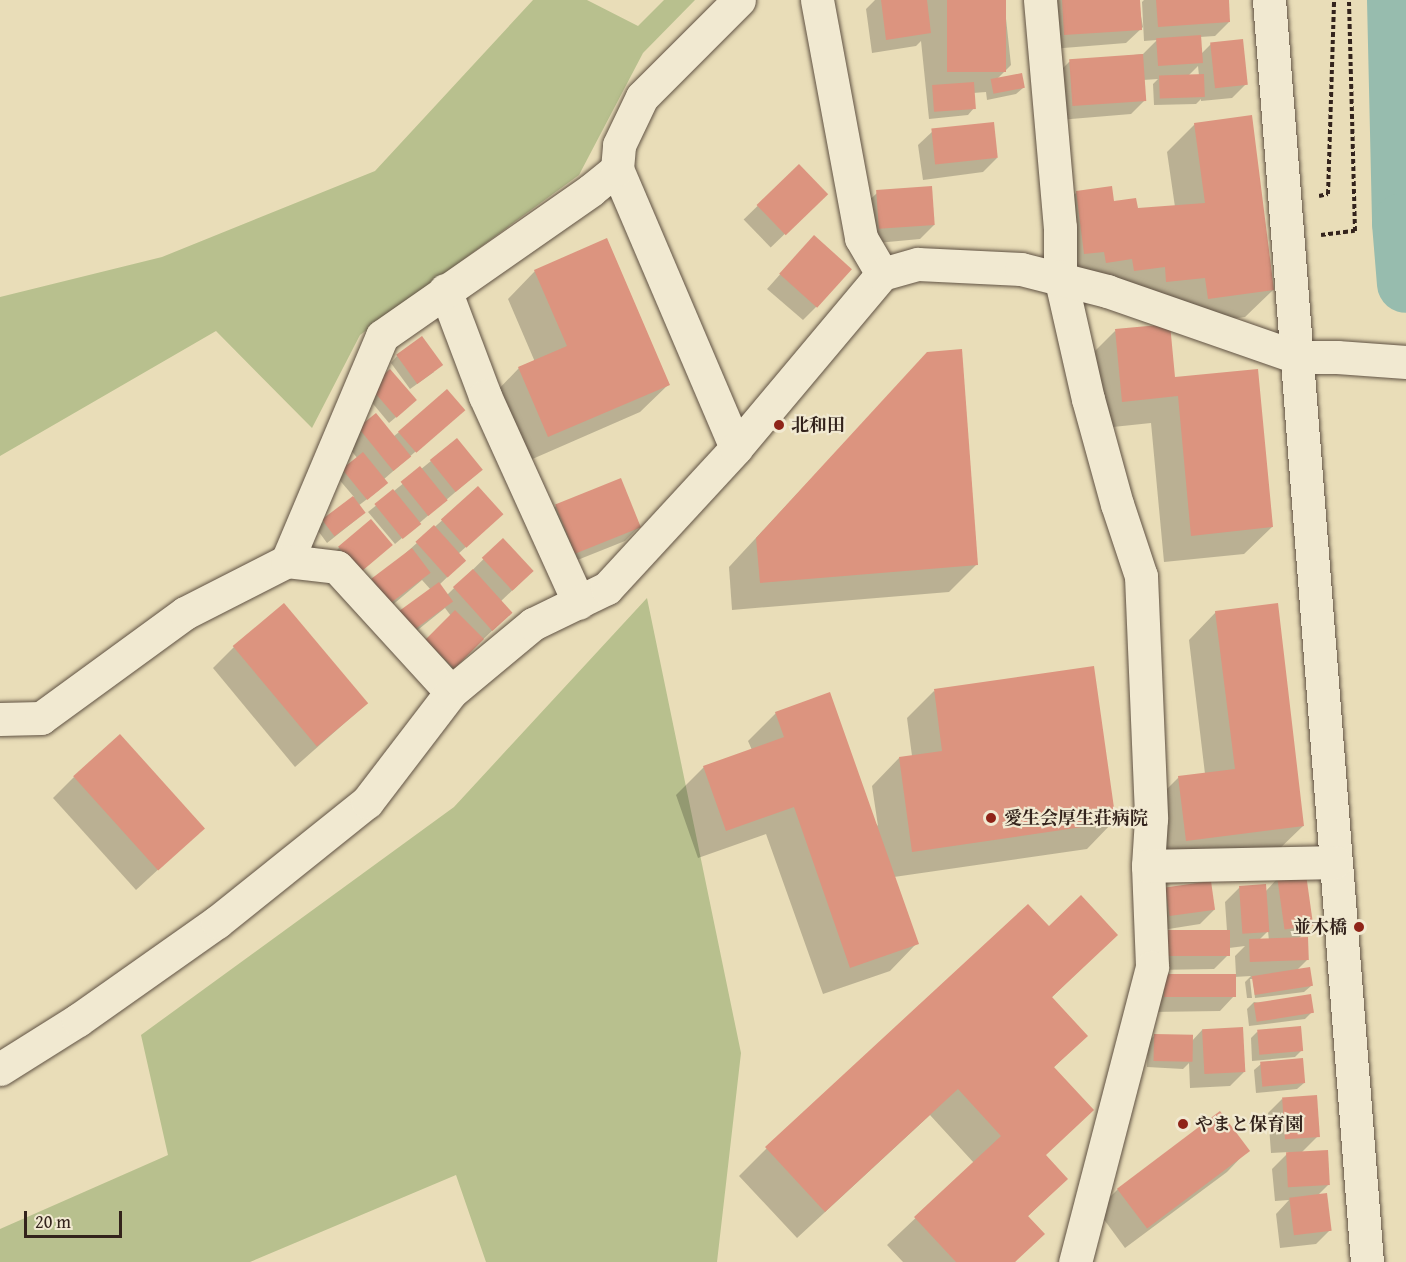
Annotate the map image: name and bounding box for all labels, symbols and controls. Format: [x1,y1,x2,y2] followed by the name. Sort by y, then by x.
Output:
[791,414,845,436] place label: 北和田
[772,418,786,432] marker: 北和田
[1004,807,1148,829] place label: 愛生会厚生荘病院
[982,809,1000,827] marker: 愛生会厚生荘病院
[1293,916,1347,938] place label: 並木橋
[1352,920,1366,934] marker: 並木橋
[1195,1113,1303,1135] place label: やまと保育園
[1176,1117,1190,1131] marker: やまと保育園
[27,1199,124,1237] scale bar
[35,1208,71,1235] text: 20 m

